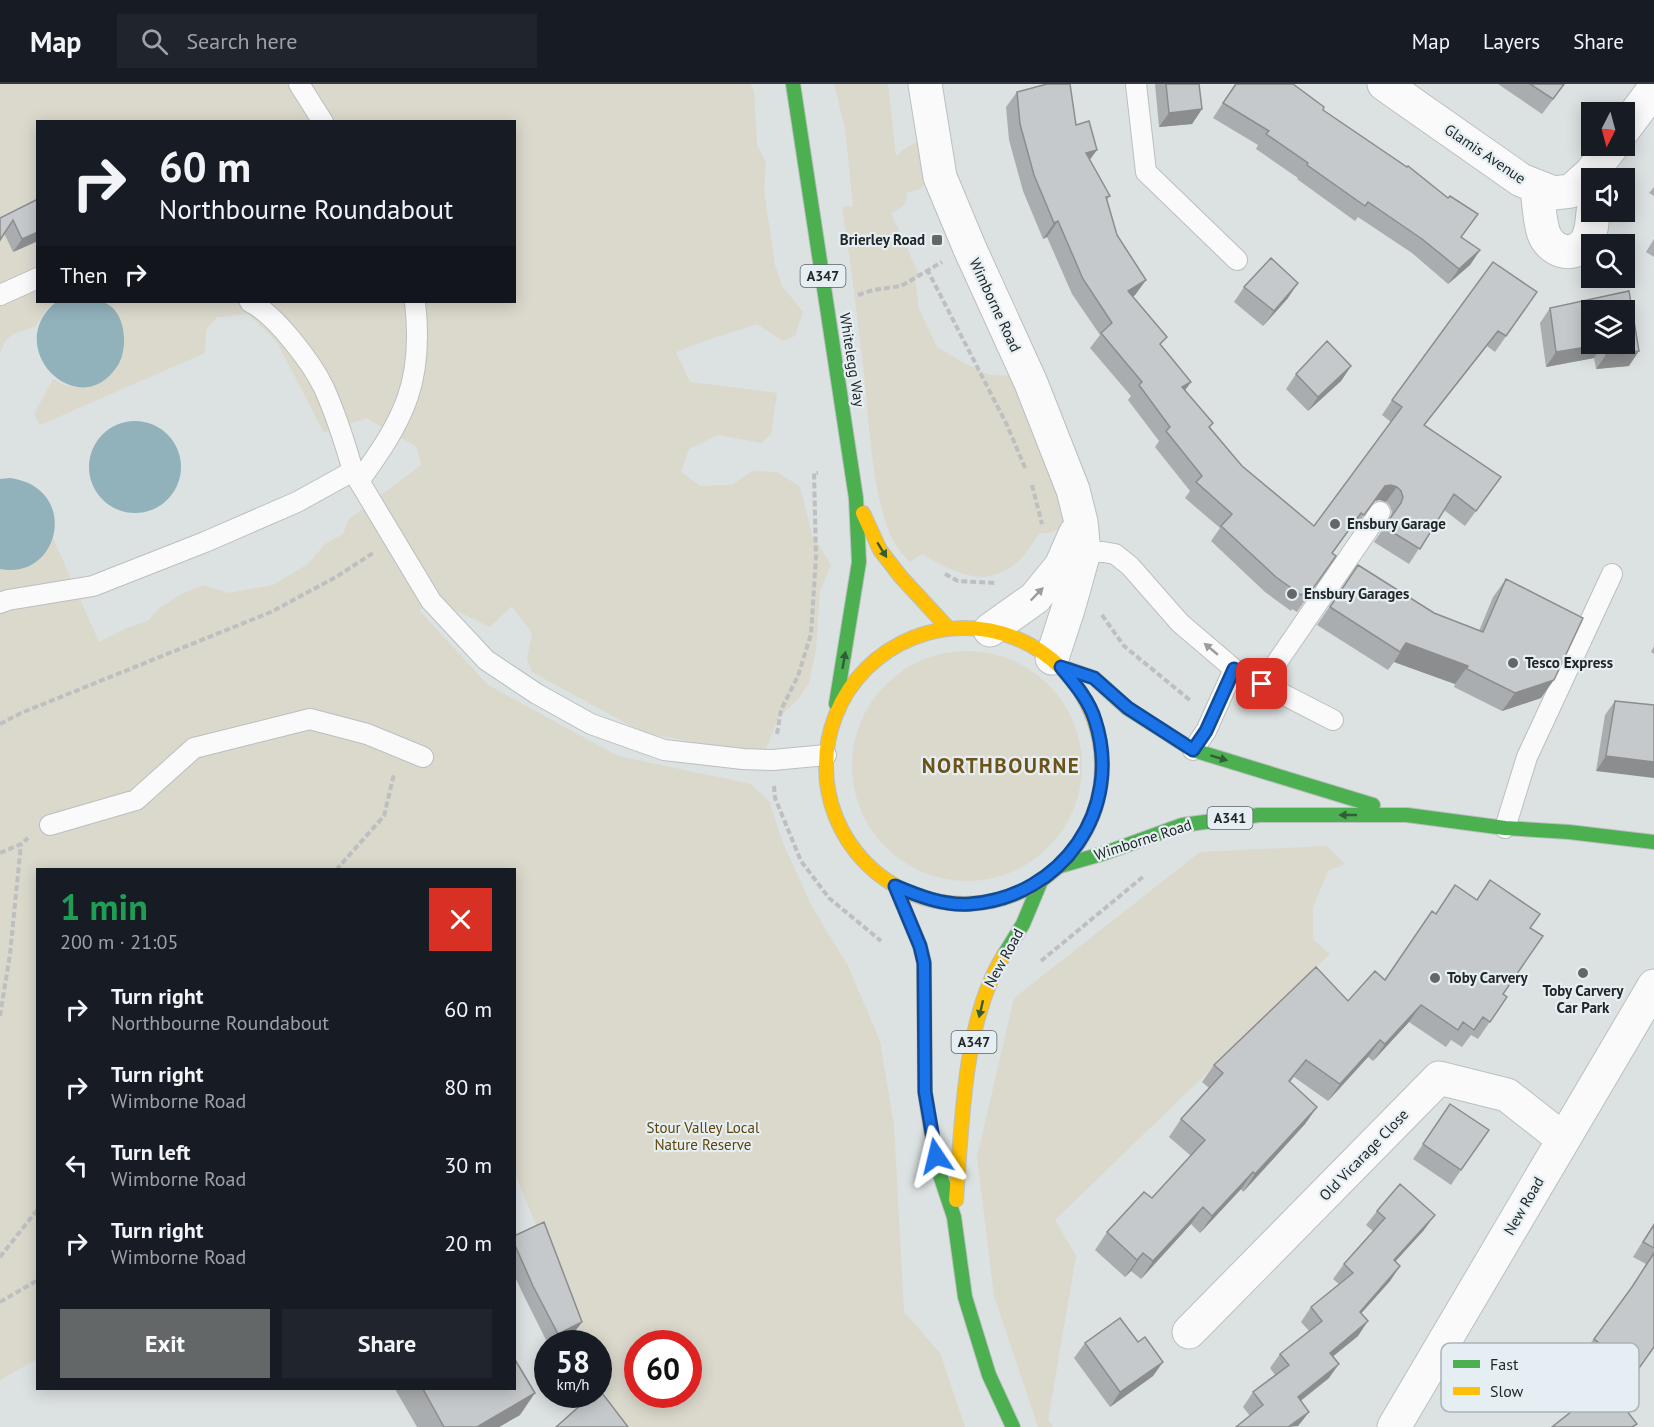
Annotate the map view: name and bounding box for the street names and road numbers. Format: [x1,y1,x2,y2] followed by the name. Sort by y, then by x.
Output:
[1441,119,1530,188] street label: Glamis Avenue
[965,255,1026,355] street label: Wimborne Road
[800,265,846,287] road number: A347
[836,311,869,408] street label: Whitelegg Way
[1208,807,1252,829] road number: A341
[1092,815,1194,864] street label: Wimborne Road
[980,925,1027,990] street label: New Road
[952,1031,996,1053] road number: A347
[1315,1105,1412,1204] street label: Old Vicarage Close
[1499,1173,1548,1238] street label: New Road

